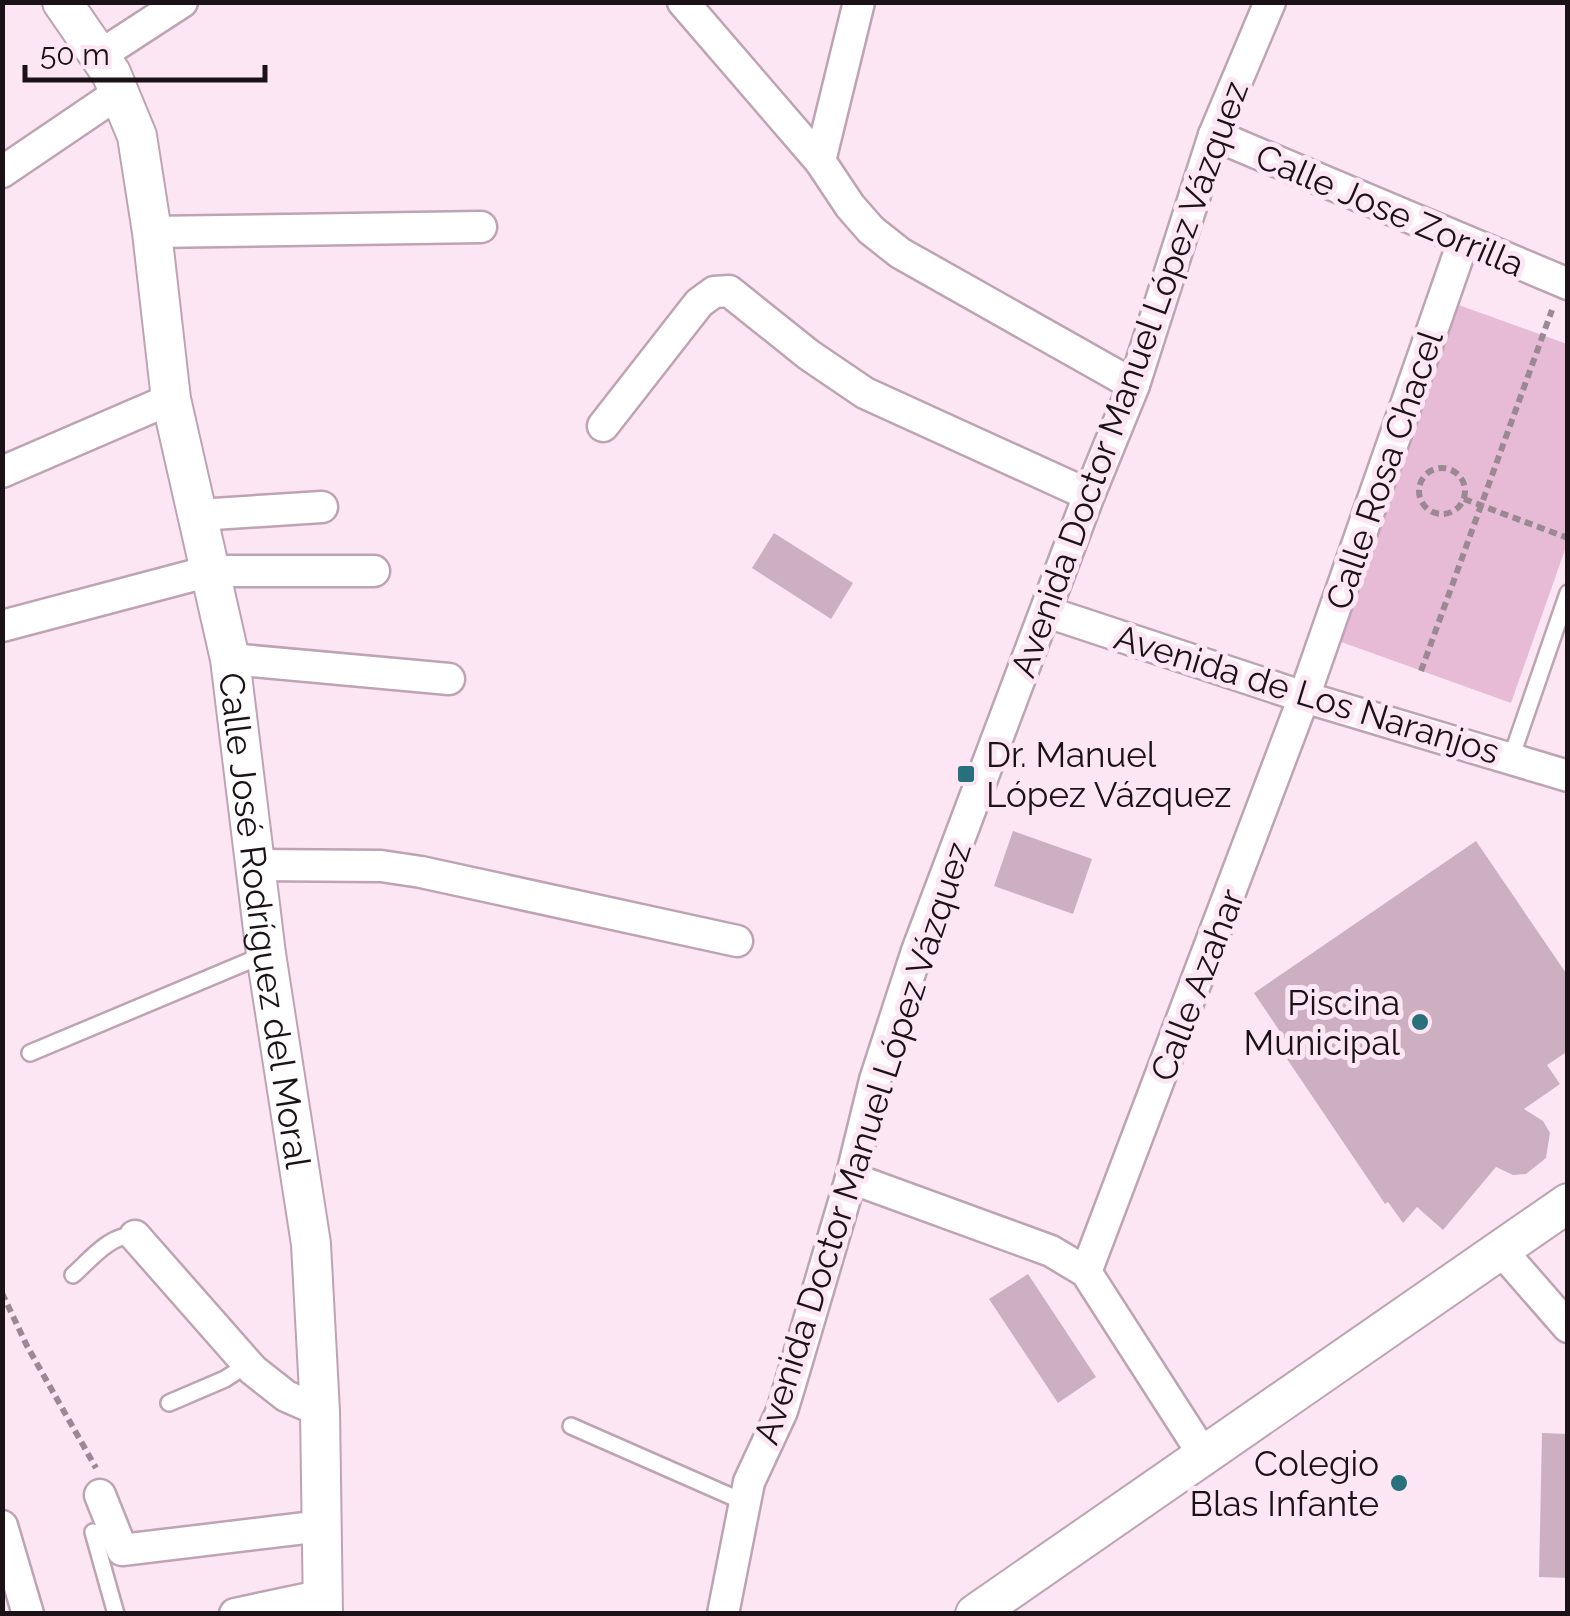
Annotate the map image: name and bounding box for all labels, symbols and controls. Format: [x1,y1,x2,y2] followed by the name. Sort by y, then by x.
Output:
[25,20,265,82] scale bar
[40,37,110,72] text: 50 m
[1002,76,1256,682] street label: Avenida Doctor Manuel López Vázquez
[1250,135,1530,285] street label: Calle Jose Zorrilla
[1317,325,1451,615] street label: Calle Rosa Chacel
[1110,616,1504,772] street label: Avenida de Los Naranjos
[211,670,320,1172] street label: Calle José Rodríguez del Moral
[986,734,1231,815] place label: Dr. Manuel López Vázquez
[955,763,977,785] marker: Dr. Manuel López Vázquez
[745,837,979,1449] street label: Avenida Doctor Manuel López Vázquez
[1142,883,1252,1087] street label: Calle Azahar
[1243,982,1400,1063] place label: Piscina Municipal
[1409,1011,1431,1033] marker: Piscina Municipal
[1190,1443,1379,1524] place label: Colegio Blas Infante
[1388,1472,1410,1494] marker: Colegio Blas Infante

